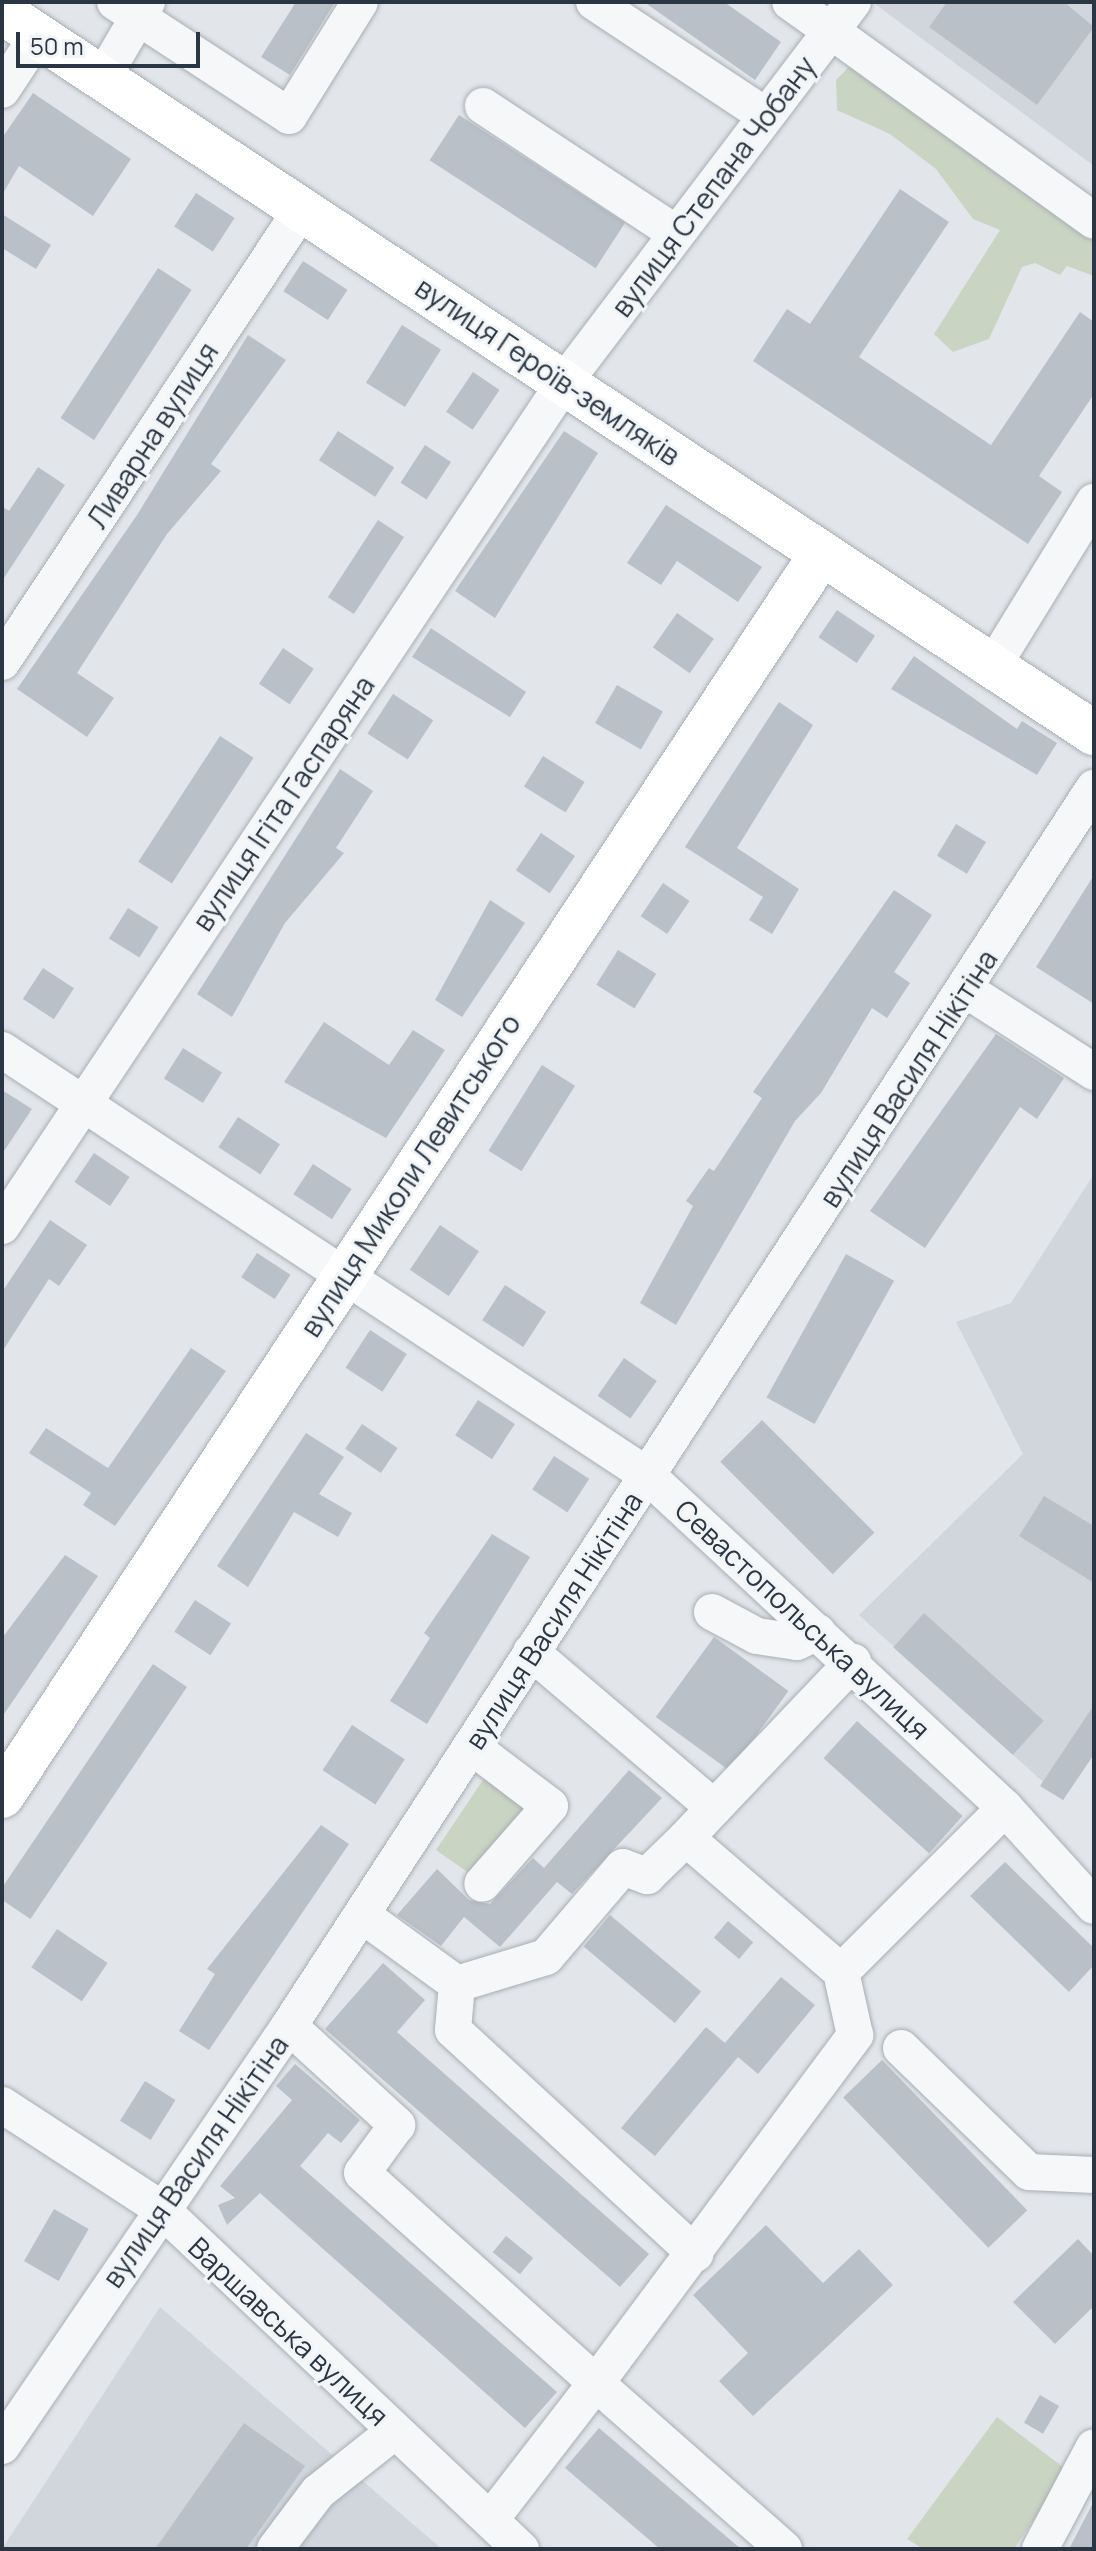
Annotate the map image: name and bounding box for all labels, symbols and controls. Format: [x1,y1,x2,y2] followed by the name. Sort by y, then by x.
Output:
[20,16,204,66] scale bar
[30,29,84,62] text: 50 m
[604,49,822,323] street label: вулиця Степана Чобану
[410,270,686,472] street label: вулиця Героїв-земляків
[80,336,224,534] street label: Ливарна вулиця
[185,669,381,937] street label: вулиця Ігіта Гаспаряна
[812,943,1004,1213] street label: вулиця Василя Нікітіна
[293,1008,527,1342] street label: вулиця Миколи Левитського
[457,1485,649,1755] street label: вулиця Василя Нікітіна
[669,1492,937,1746] street label: Севастопольська вулиця
[95,2029,295,2293] street label: вулиця Василя Нікітіна
[182,2230,396,2432] street label: Варшавська вулиця

